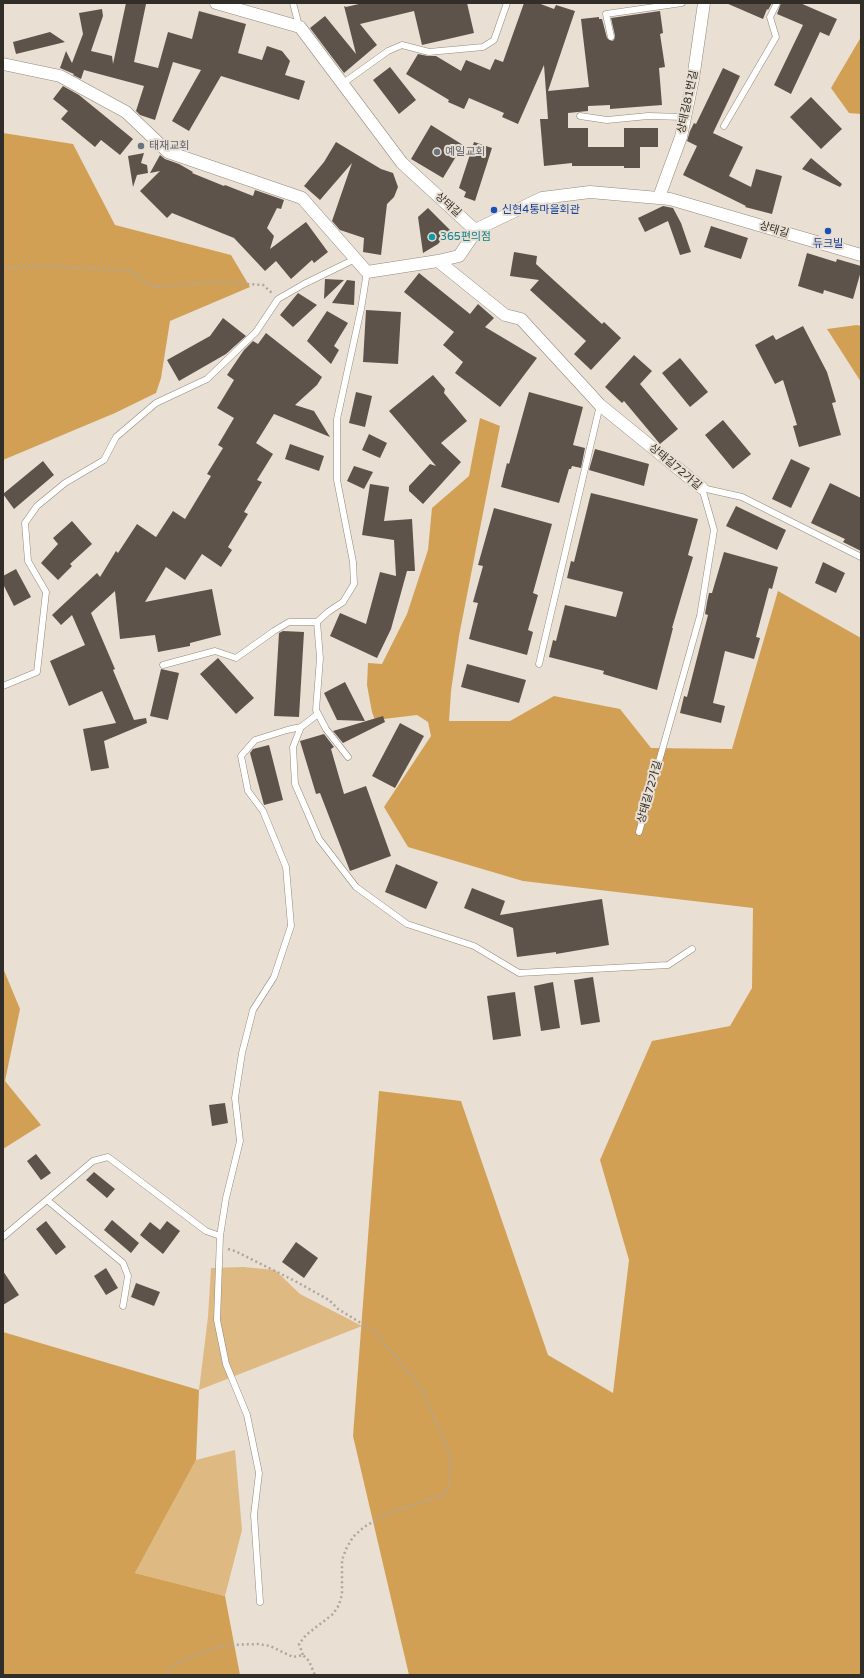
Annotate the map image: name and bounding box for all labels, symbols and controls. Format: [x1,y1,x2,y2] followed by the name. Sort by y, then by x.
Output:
[675,69,701,135] street label: 상태길81번길
[149,139,189,153] place label: 태재교회
[136,141,146,151] marker: 태재교회
[445,145,485,159] place label: 예일교회
[432,147,442,157] marker: 예일교회
[432,190,464,220] street label: 상태길
[502,203,580,217] place label: 신현4통마을회관
[489,205,499,215] marker: 신현4통마을회관
[758,219,790,241] street label: 상태길
[823,226,833,236] marker: 듀크빌
[440,230,491,244] place label: 365편의점
[427,232,437,242] marker: 365편의점
[813,237,843,251] place label: 듀크빌
[646,441,704,493] street label: 상태길72가길
[635,759,665,825] street label: 상태길72가길

